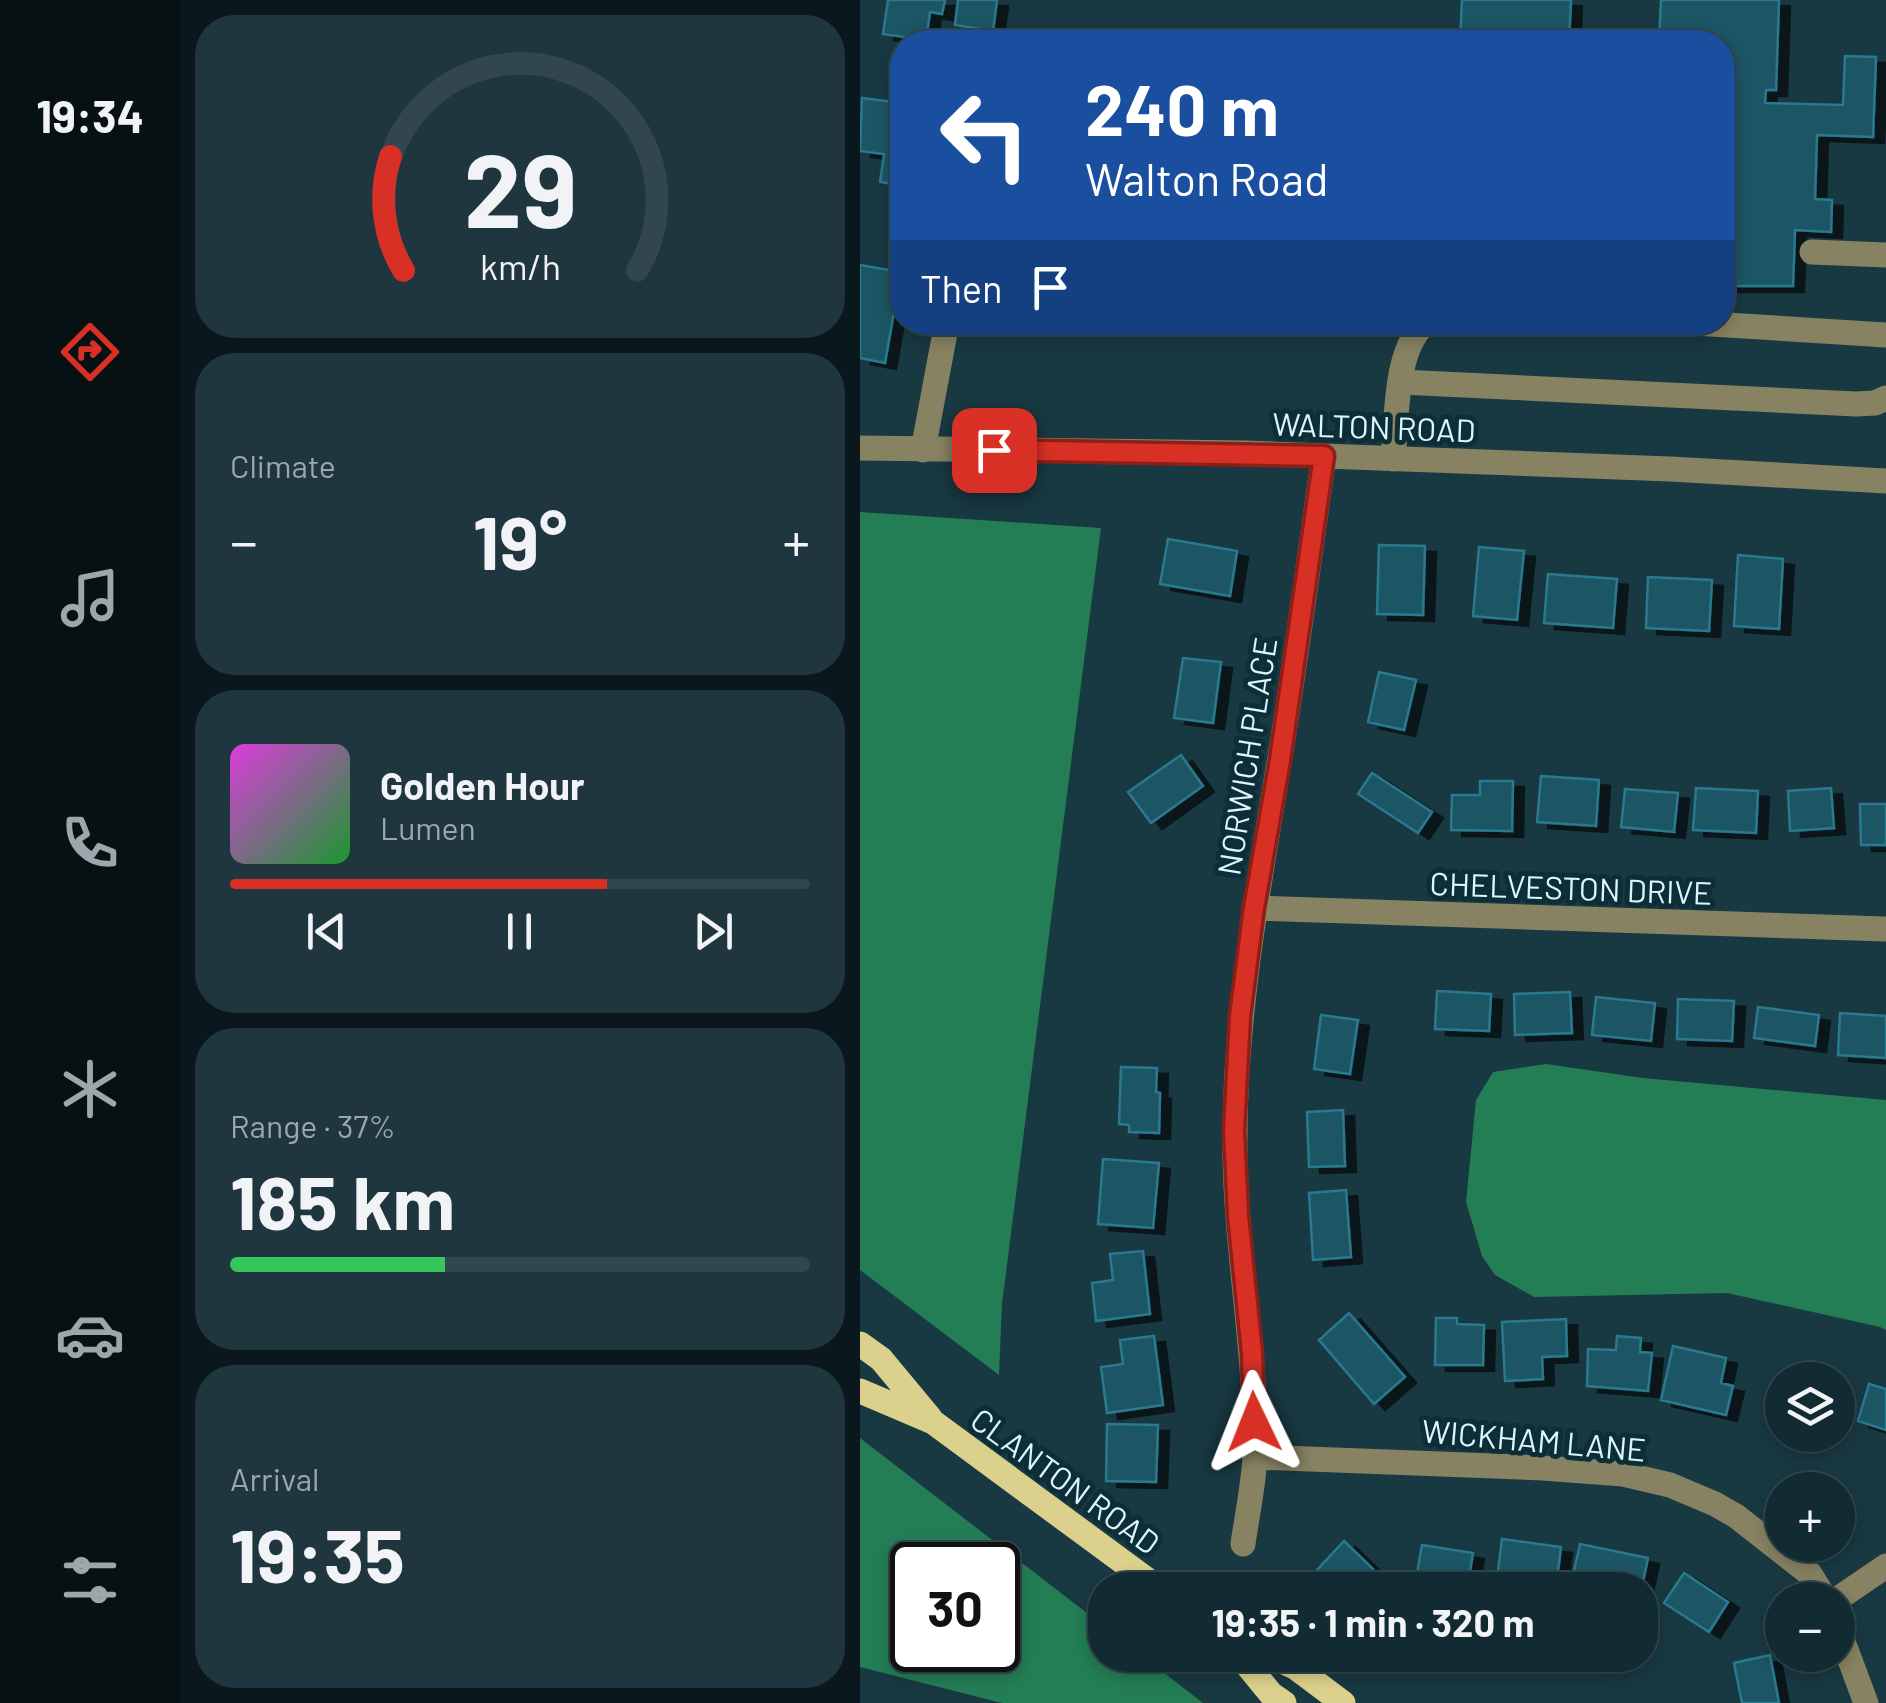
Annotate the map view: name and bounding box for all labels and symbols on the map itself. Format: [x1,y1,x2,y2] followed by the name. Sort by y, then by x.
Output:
[1272,403,1476,449] street label: WALTON ROAD
[952,408,1037,493] pin
[1208,634,1284,878] street label: NORWICH PLACE
[1429,863,1713,911] street label: CHELVESTON DRIVE
[1202,1370,1306,1474] position arrow
[965,1399,1167,1561] street label: CLANTON ROAD
[1420,1410,1648,1468] street label: WICKHAM LANE
[890,1542,1020,1672] speed limit sign: 30

